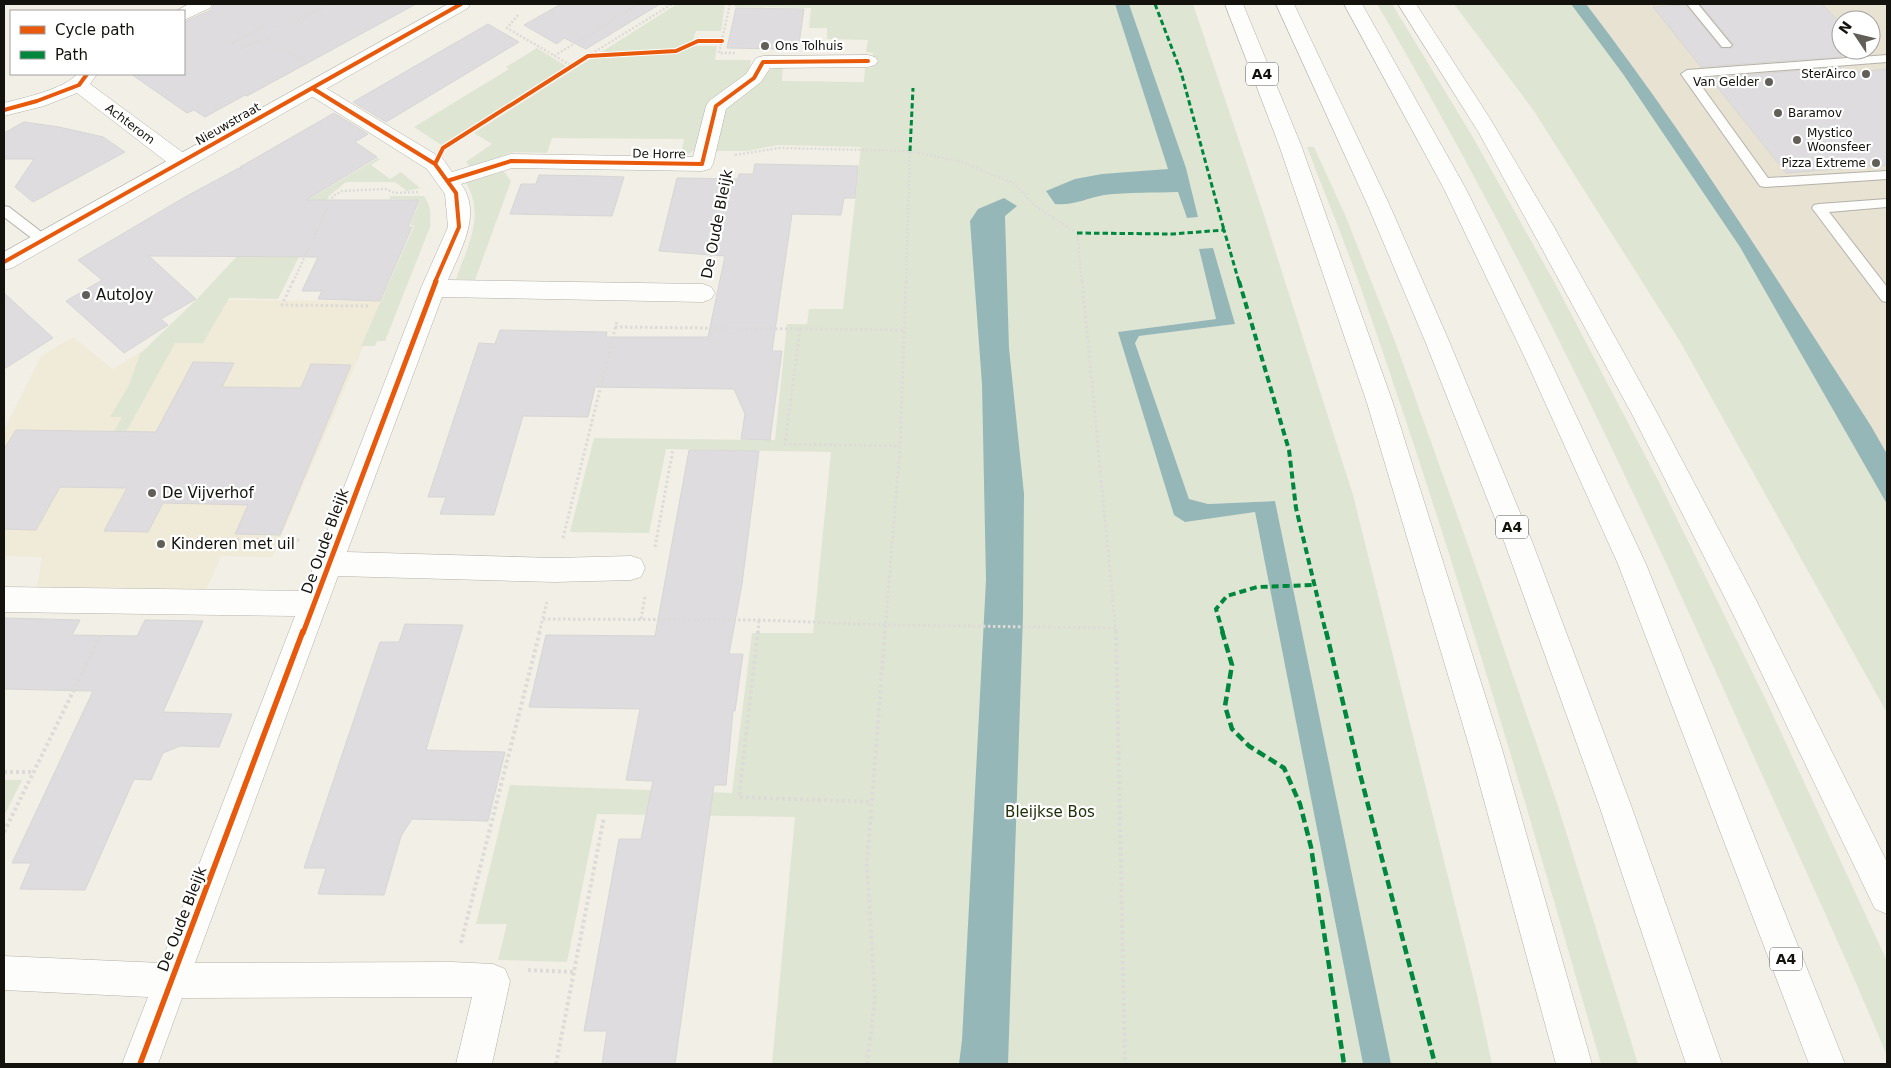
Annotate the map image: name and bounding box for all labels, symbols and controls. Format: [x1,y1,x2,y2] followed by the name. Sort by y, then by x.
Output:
[10,10,185,75] legend
[1831,10,1881,60] north arrow
[1835,18,1855,37] text: N
[55,21,135,39] text: Cycle path
[775,39,843,53] place label: Ons Tolhuis
[759,40,771,52] marker: Ons Tolhuis
[55,46,88,64] text: Path
[1246,62,1278,86] road number: A4
[1801,67,1856,81] place label: SterAirco
[1860,68,1872,80] marker: SterAirco
[1693,75,1759,89] place label: Van Gelder
[1763,76,1775,88] marker: Van Gelder
[193,100,263,148] street label: Nieuwstraat
[103,101,157,147] street label: Achterom
[1788,106,1842,120] place label: Baramov
[1772,107,1784,119] marker: Baramov
[1807,126,1871,154] place label: Mystico Woonsfeer
[1791,134,1803,146] marker: Mystico Woonsfeer
[632,147,686,161] street label: De Horre
[1781,156,1866,170] place label: Pizza Extreme
[1870,157,1882,169] marker: Pizza Extreme
[698,167,736,280] street label: De Oude Bleijk
[96,286,153,304] place label: AutoJoy
[80,289,92,301] marker: AutoJoy
[162,484,255,502] place label: De Vijverhof
[298,485,353,596] street label: De Oude Bleijk
[146,487,158,499] marker: De Vijverhof
[1496,516,1528,538] road number: A4
[171,535,295,553] place label: Kinderen met uil
[155,538,167,550] marker: Kinderen met uil
[1005,803,1095,821] park label: Bleijkse Bos
[154,864,210,974] street label: De Oude Bleijk
[1770,948,1802,971] road number: A4

